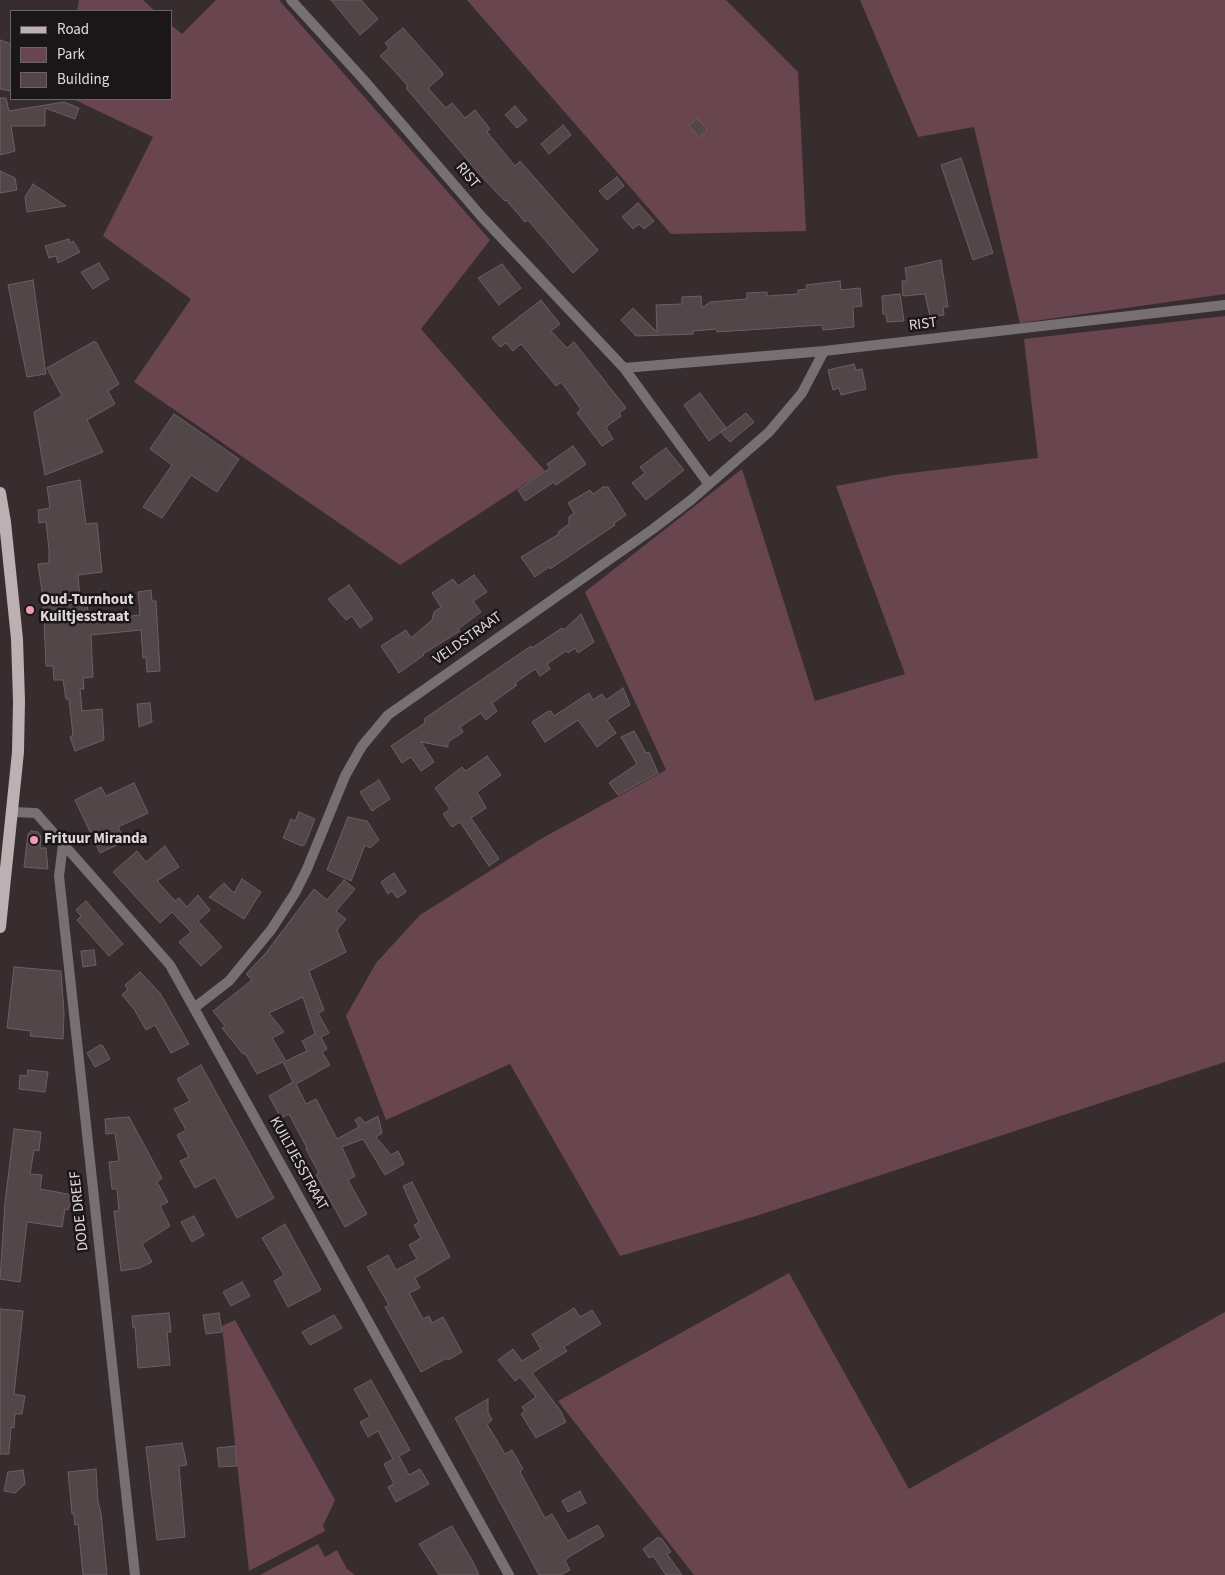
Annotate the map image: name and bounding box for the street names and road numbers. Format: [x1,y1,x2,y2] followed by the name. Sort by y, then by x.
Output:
[451,159,483,193] street label: RIST
[908,314,938,336] street label: RIST
[430,609,506,669] street label: VELDSTRAAT
[265,1114,331,1214] street label: KUILTJESSTRAAT
[67,1170,93,1252] street label: DODE DREEF

